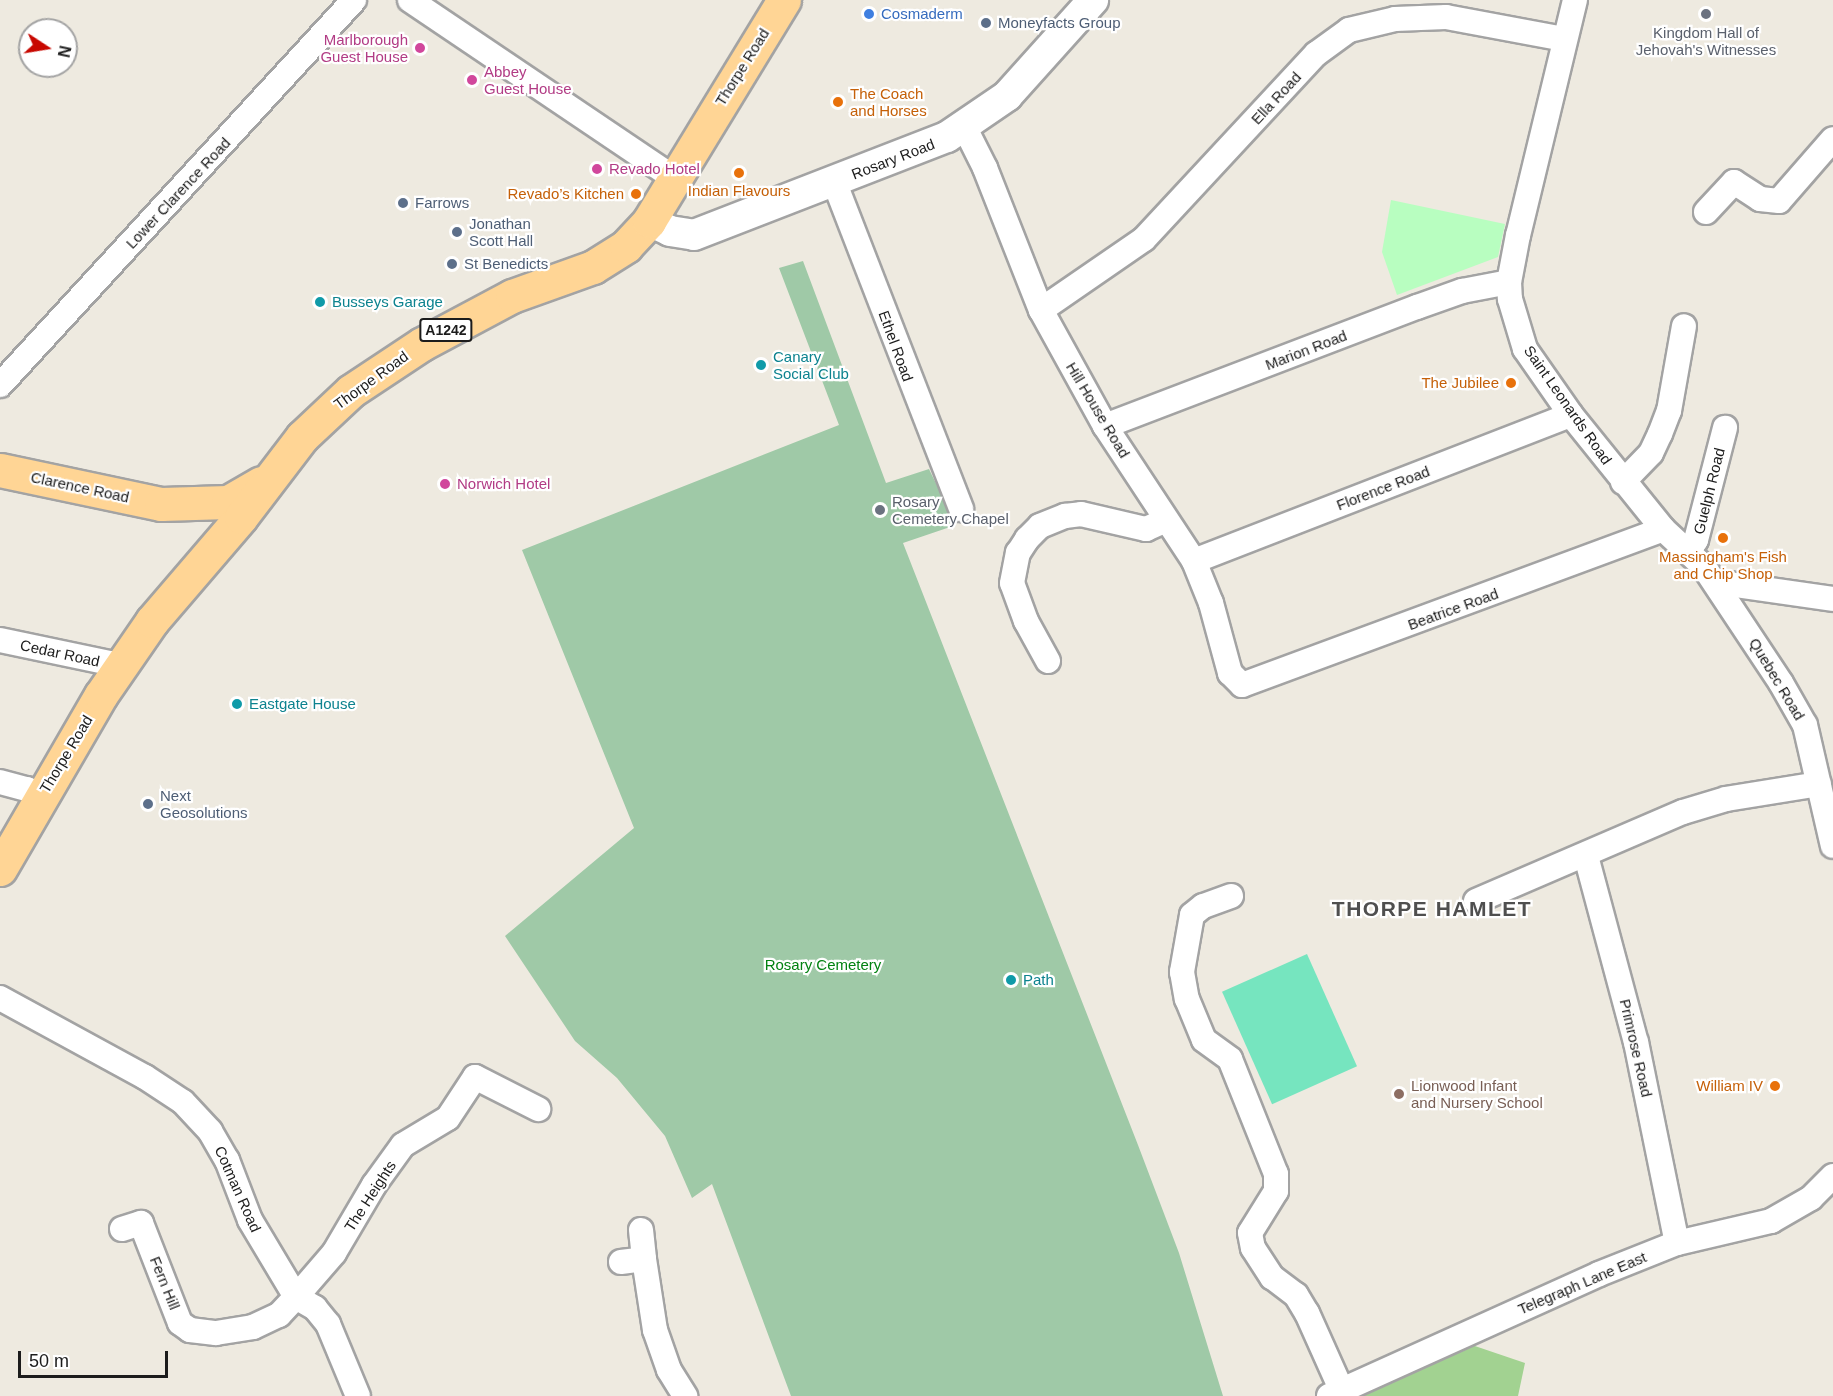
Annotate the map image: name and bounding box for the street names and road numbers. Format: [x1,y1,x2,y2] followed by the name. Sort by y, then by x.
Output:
[711,25,773,109] street label: Thorpe Road
[1247,68,1305,128] street label: Ella Road
[122,134,234,252] street label: Lower Clarence Road
[849,135,937,183] street label: Rosary Road
[875,308,917,384] street label: Ethel Road
[419,319,473,341] road number: A1242
[1263,326,1349,374] street label: Marion Road
[1520,342,1616,468] street label: Saint Leonards Road
[330,347,412,413] street label: Thorpe Road
[1062,359,1134,461] street label: Hill House Road
[1690,446,1728,536] street label: Guelph Road
[1334,462,1432,514] street label: Florence Road
[29,468,131,506] street label: Clarence Road
[1405,584,1501,634] street label: Beatrice Road
[1745,635,1809,723] street label: Quebec Road
[19,636,101,670] street label: Cedar Road
[36,712,96,796] street label: Thorpe Road
[1616,997,1656,1099] street label: Primrose Road
[211,1143,265,1235] street label: Cotman Road
[340,1157,400,1235] street label: The Heights
[1515,1248,1649,1318] street label: Telegraph Lane East
[146,1254,184,1312] street label: Fern Hill

